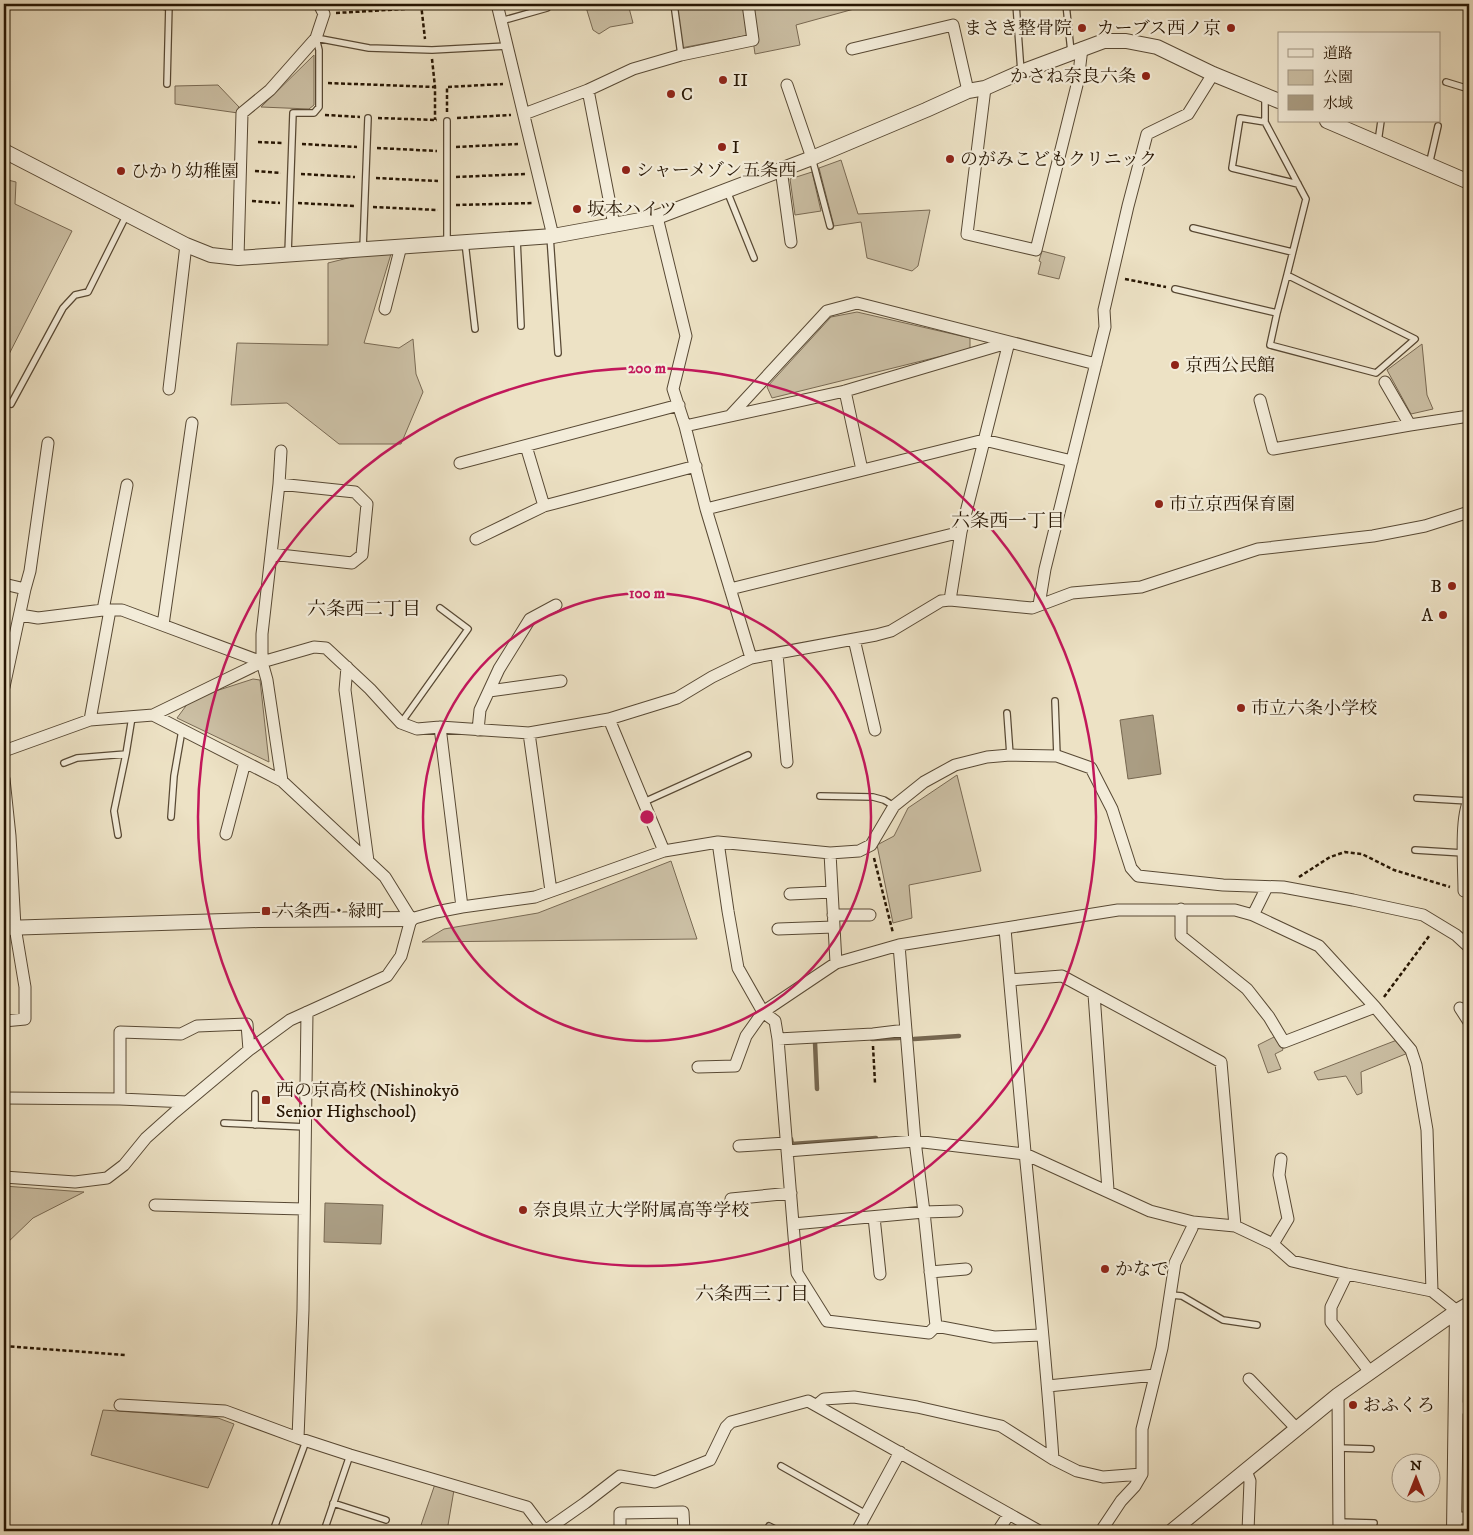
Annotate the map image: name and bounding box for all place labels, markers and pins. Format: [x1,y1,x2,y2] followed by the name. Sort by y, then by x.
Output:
[964,18,1072,40] place label: まさき整骨院
[1097,18,1221,40] place label: カーブス西ノ京
[1076,22,1088,34] marker: まさき整骨院
[1225,22,1237,34] marker: カーブス西ノ京
[1010,66,1136,88] place label: かさね奈良六条
[733,70,748,92] place label: II
[1140,70,1152,82] marker: かさね奈良六条
[717,74,729,86] marker: II
[681,84,693,106] place label: C
[665,88,677,100] marker: C
[732,137,739,159] place label: I
[716,141,728,153] marker: I
[960,149,1157,171] place label: のがみこどもクリニック
[944,153,956,165] marker: のがみこどもクリニック
[636,160,796,182] place label: シャーメゾン五条西
[131,161,239,183] place label: ひかり幼稚園
[620,164,632,176] marker: シャーメゾン五条西
[115,165,127,177] marker: ひかり幼稚園
[587,199,677,221] place label: 坂本ハイツ
[571,203,583,215] marker: 坂本ハイツ
[1185,355,1275,377] place label: 京西公民館
[1169,359,1181,371] marker: 京西公民館
[1169,494,1295,516] place label: 市立京西保育園
[1153,498,1165,510] marker: 市立京西保育園
[1431,576,1442,598] place label: B
[1446,580,1458,592] marker: B
[1422,605,1434,627] place label: A
[1437,609,1449,621] marker: A
[1251,698,1377,720] place label: 市立六条小学校
[1235,702,1247,714] marker: 市立六条小学校
[638,808,656,826] centre of rings
[276,901,384,923] place label: 六条西・緑町
[260,905,272,917] marker: 六条西・緑町
[276,1080,459,1123] place label: 西の京高校 (Nishinokyō Senior Highschool)
[260,1094,272,1106] marker: 西の京高校 (Nishinokyō Senior Highschool)
[533,1200,749,1222] place label: 奈良県立大学附属高等学校
[517,1204,529,1216] marker: 奈良県立大学附属高等学校
[1115,1259,1169,1281] place label: かなで
[1099,1263,1111,1275] marker: かなで
[1363,1395,1435,1417] place label: おふくろ
[1347,1399,1359,1411] marker: おふくろ

